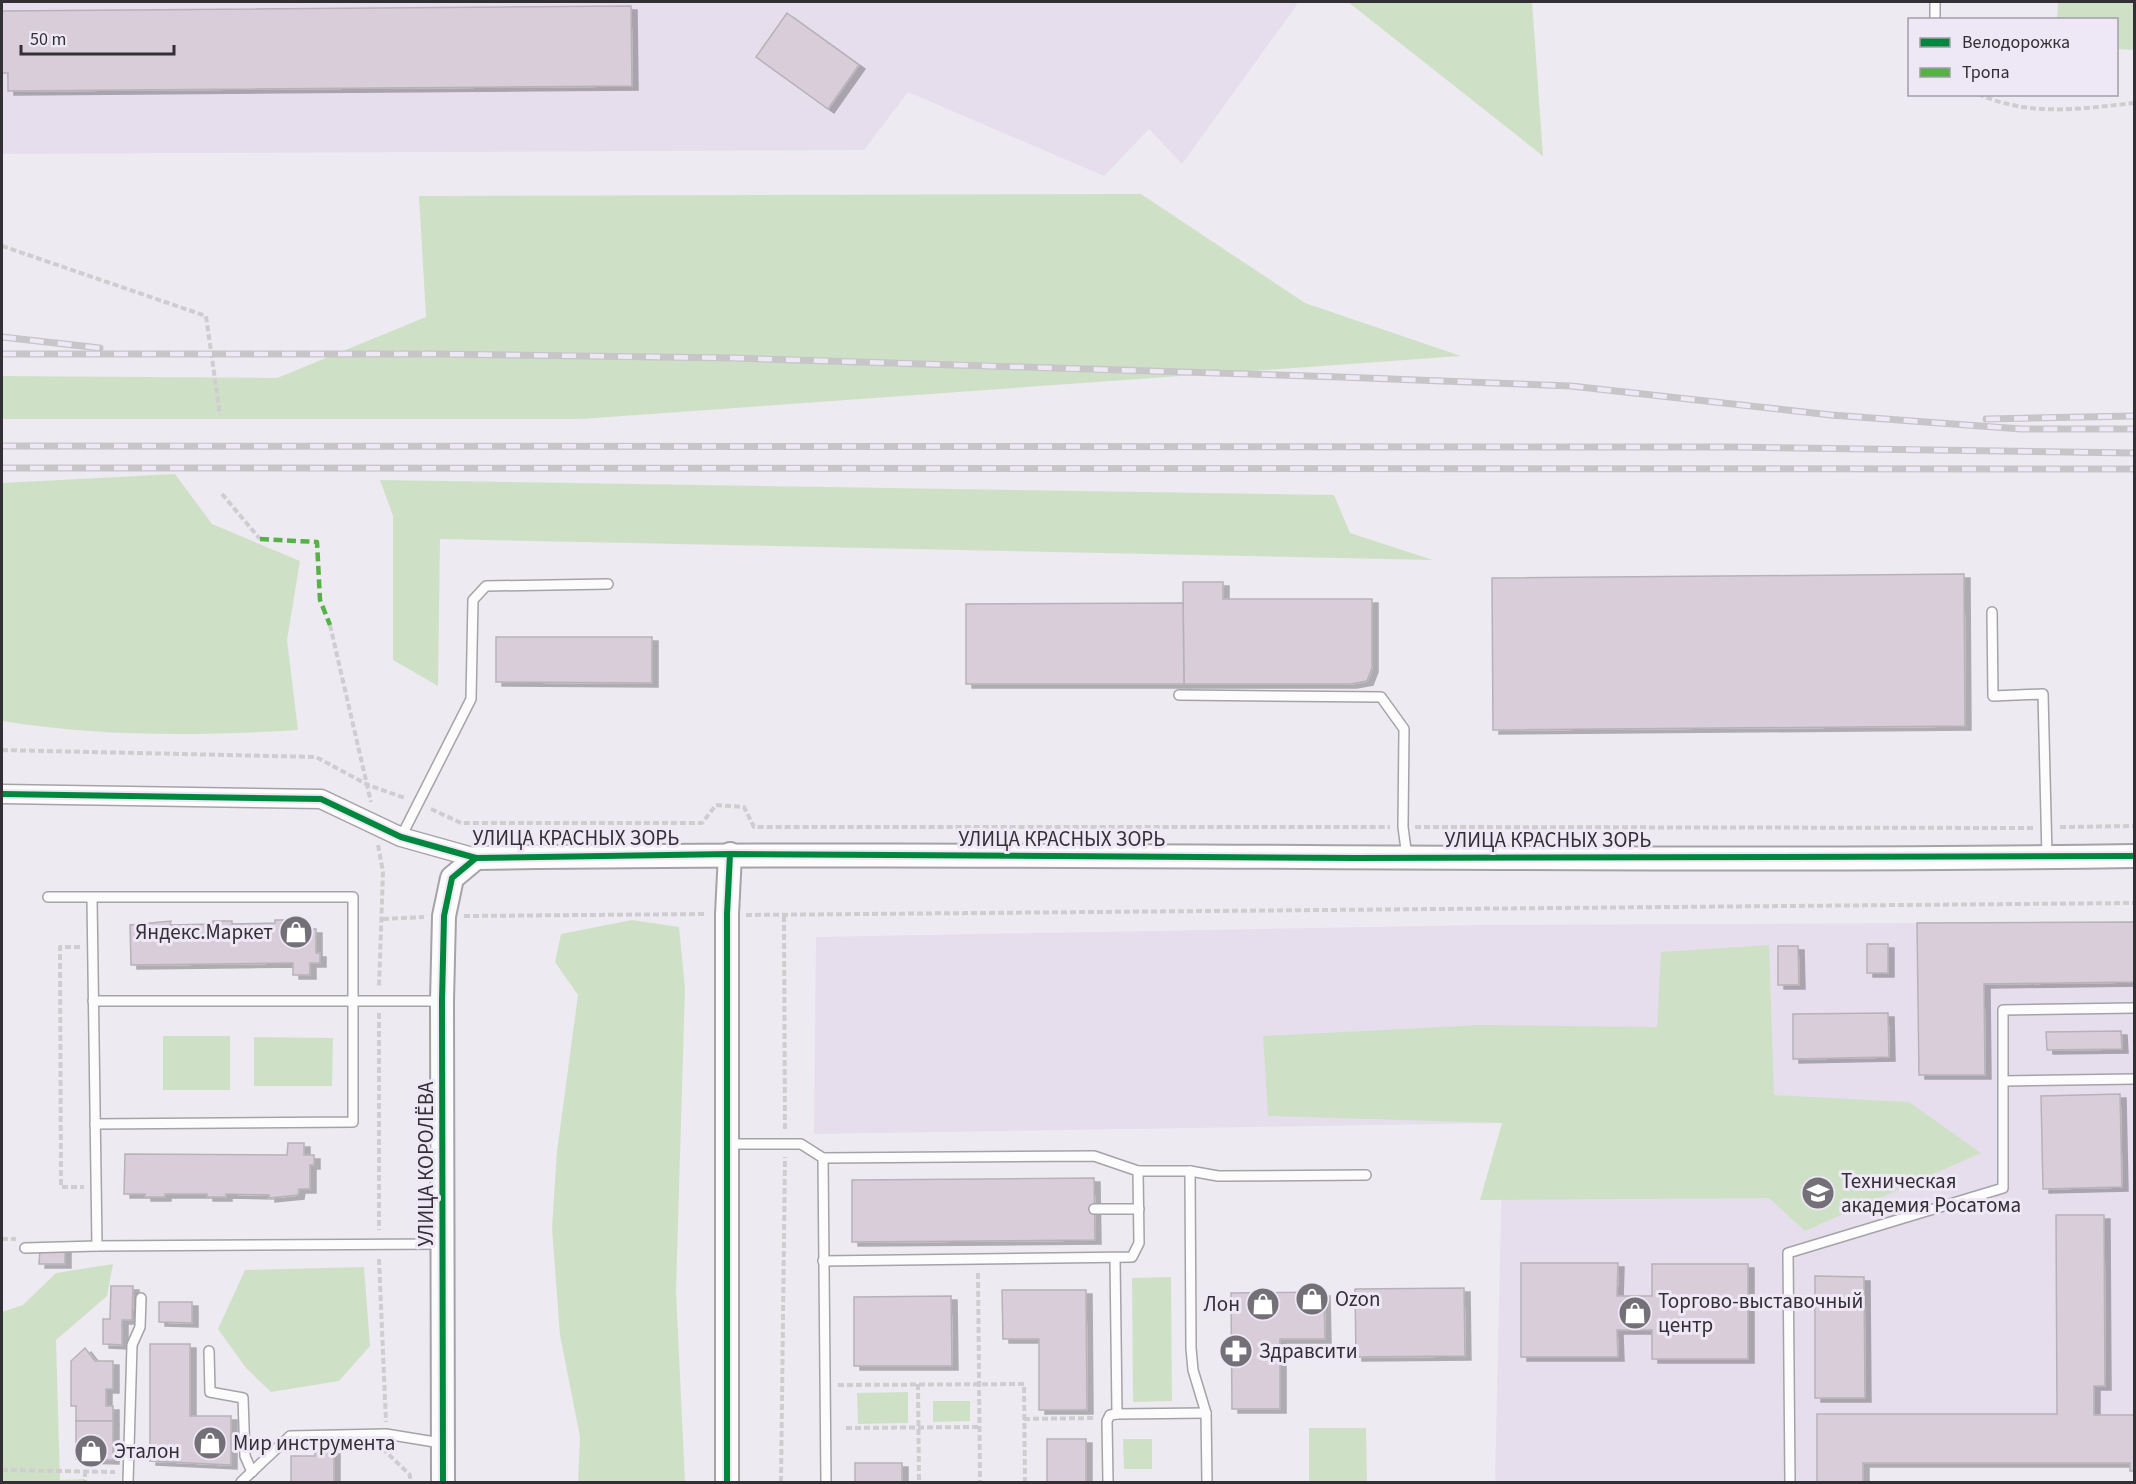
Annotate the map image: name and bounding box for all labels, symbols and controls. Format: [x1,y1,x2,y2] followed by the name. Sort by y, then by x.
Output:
[21,18,174,56] scale bar
[1908,18,2118,96] legend
[30,27,66,52] text: 50 m
[1962,30,2070,55] text: Велодорожка
[1962,60,2010,85] text: Тропа
[473,823,679,853] street label: УЛИЦА КРАСНЫХ ЗОРЬ
[959,824,1165,854] street label: УЛИЦА КРАСНЫХ ЗОРЬ
[1445,825,1651,855] street label: УЛИЦА КРАСНЫХ ЗОРЬ
[278,914,314,950] shop icon: Яндекс.Маркет
[135,917,273,947] place label: Яндекс.Маркет
[411,1081,441,1247] street label: УЛИЦА КОРОЛЁВА
[1841,1166,2021,1220] place label: Техническая академия Росатома
[1800,1175,1836,1211] school or university icon: Техническая академия Росатома
[1294,1281,1330,1317] shop icon: Ozon
[1335,1284,1380,1314] place label: Ozon
[1245,1286,1281,1322] shop icon: Лон
[1658,1286,1863,1340] place label: Торгово-выставочный центр
[1204,1289,1240,1319] place label: Лон
[1617,1295,1653,1331] shop icon: Торгово-выставочный центр
[1218,1333,1254,1369] pharmacy icon: Здравсити
[1259,1336,1358,1366] place label: Здравсити
[192,1425,228,1461] shop icon: Мир инструмента
[233,1428,395,1458] place label: Мир инструмента
[73,1433,109,1469] shop icon: Эталон
[114,1436,180,1466] place label: Эталон

